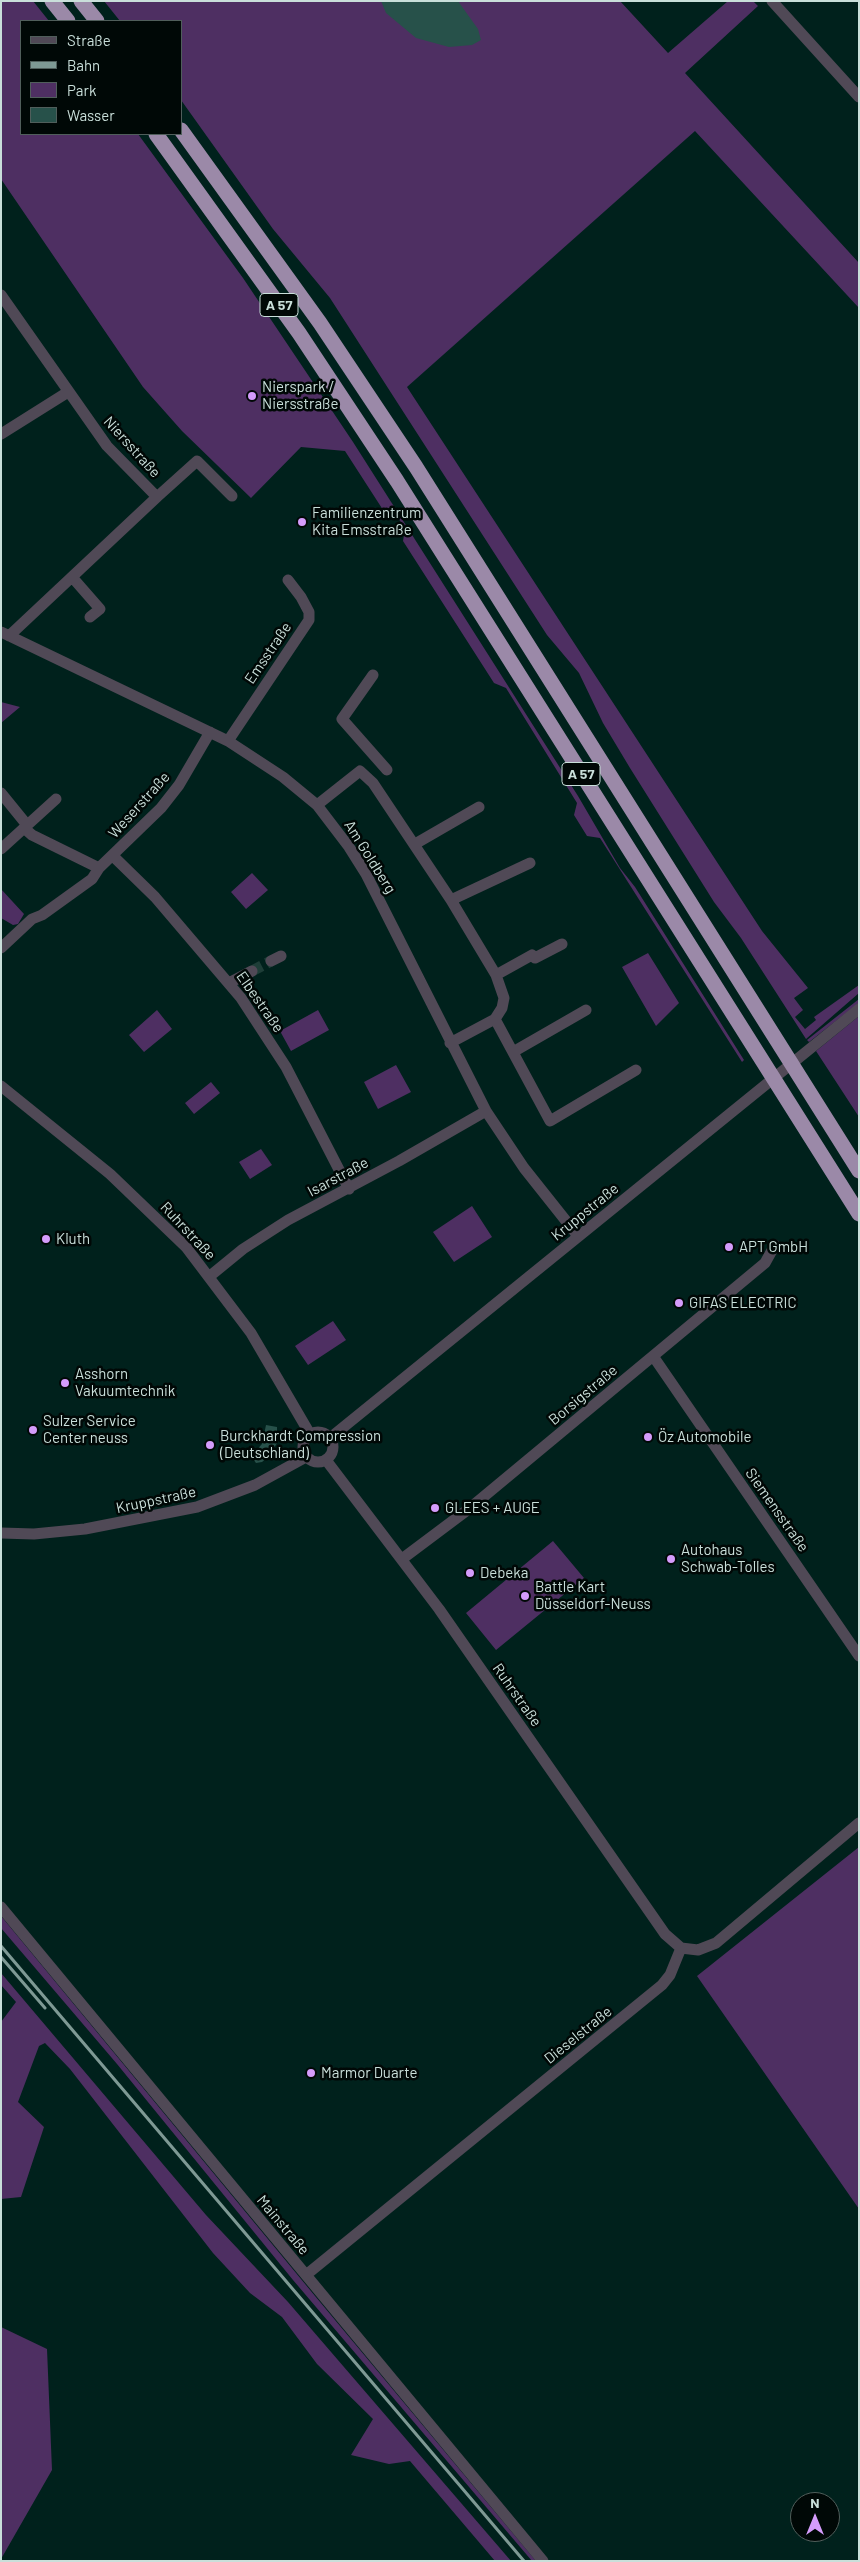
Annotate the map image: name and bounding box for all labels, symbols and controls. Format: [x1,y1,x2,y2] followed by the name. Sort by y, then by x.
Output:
[20,20,182,135] legend
[67,31,111,49] text: Straße
[67,56,100,74] text: Bahn
[67,81,96,99] text: Park
[67,106,115,124] text: Wasser
[260,294,298,316] road number: A 57
[262,378,338,413] place label: Nierspark / Niersstraße
[246,390,258,402] marker: Nierspark / Niersstraße
[100,413,164,481] street label: Niersstraße
[312,504,421,539] place label: Familienzentrum Kita Emsstraße
[296,516,308,528] marker: Familienzentrum Kita Emsstraße
[241,619,295,687] street label: Emsstraße
[562,762,600,786] road number: A 57
[105,768,173,842] street label: Weserstraße
[340,817,400,897] street label: Am Goldberg
[232,968,288,1036] street label: Elbestraße
[305,1153,371,1201] street label: Isarstraße
[548,1179,622,1245] street label: Kruppstraße
[157,1198,219,1264] street label: Ruhrstraße
[56,1230,90,1248] place label: Kluth
[40,1233,52,1245] marker: Kluth
[739,1238,808,1256] place label: APT GmbH
[723,1241,735,1253] marker: APT GmbH
[689,1294,797,1312] place label: GIFAS ELECTRIC
[673,1297,685,1309] marker: GIFAS ELECTRIC
[545,1361,621,1429] street label: Borsigstraße
[75,1365,175,1400] place label: Asshorn Vakuumtechnik
[59,1377,71,1389] marker: Asshorn Vakuumtechnik
[43,1412,136,1447] place label: Sulzer Service Center neuss
[27,1424,39,1436] marker: Sulzer Service Center neuss
[220,1427,381,1462] place label: Burckhardt Compression (Deutschland)
[658,1428,751,1446] place label: Öz Automobile
[642,1431,654,1443] marker: Öz Automobile
[204,1439,216,1451] marker: Burckhardt Compression (Deutschland)
[742,1465,812,1555] street label: Siemensstraße
[114,1483,198,1517] street label: Kruppstraße
[445,1499,540,1517] place label: GLEES + AUGE
[429,1502,441,1514] marker: GLEES + AUGE
[681,1541,775,1576] place label: Autohaus Schwab-Tolles
[665,1553,677,1565] marker: Autohaus Schwab-Tolles
[480,1564,528,1582] place label: Debeka
[464,1567,476,1579] marker: Debeka
[535,1578,651,1613] place label: Battle Kart Düsseldorf-Neuss
[519,1590,531,1602] marker: Battle Kart Düsseldorf-Neuss
[489,1660,545,1730] street label: Ruhrstraße
[541,2002,615,2068] street label: Dieselstraße
[321,2064,417,2082] place label: Marmor Duarte
[305,2067,317,2079] marker: Marmor Duarte
[253,2191,313,2259] street label: Mainstraße
[790,2492,840,2542] north arrow
[810,2494,820,2511] text: N

